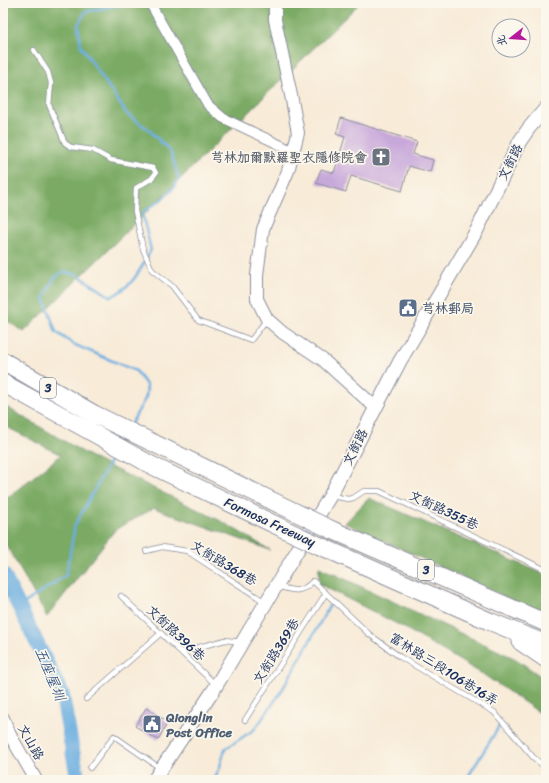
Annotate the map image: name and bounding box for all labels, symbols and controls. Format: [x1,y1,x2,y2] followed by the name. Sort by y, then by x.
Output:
[491,18,531,58] north arrow
[491,33,513,49] text: 北
[491,139,529,185] street label: 文銜路
[211,146,367,169] place label: 芎林加爾默羅聖衣隱修院會
[370,146,392,168] church icon: 芎林加爾默羅聖衣隱修院會
[397,297,419,319] public building icon: 芎林郵局
[422,297,474,320] place label: 芎林郵局
[40,378,56,398] road number: 3
[336,424,374,470] street label: 文銜路
[405,484,483,536] street label: 文銜路355巷
[220,491,320,553] street label: Formosa Freeway
[186,534,262,592] street label: 文銜路368巷
[418,560,434,580] road number: 3
[141,599,211,667] street label: 文銜路396巷
[247,613,305,689] street label: 文銜路369巷
[385,626,503,712] street label: 富林路三段106巷16弄
[28,643,73,706] water label: 五座屋圳
[165,706,233,744] place label: Qionglin Post Office
[141,713,163,735] public building icon: Qionglin Post Office
[11,719,51,765] street label: 文山路

